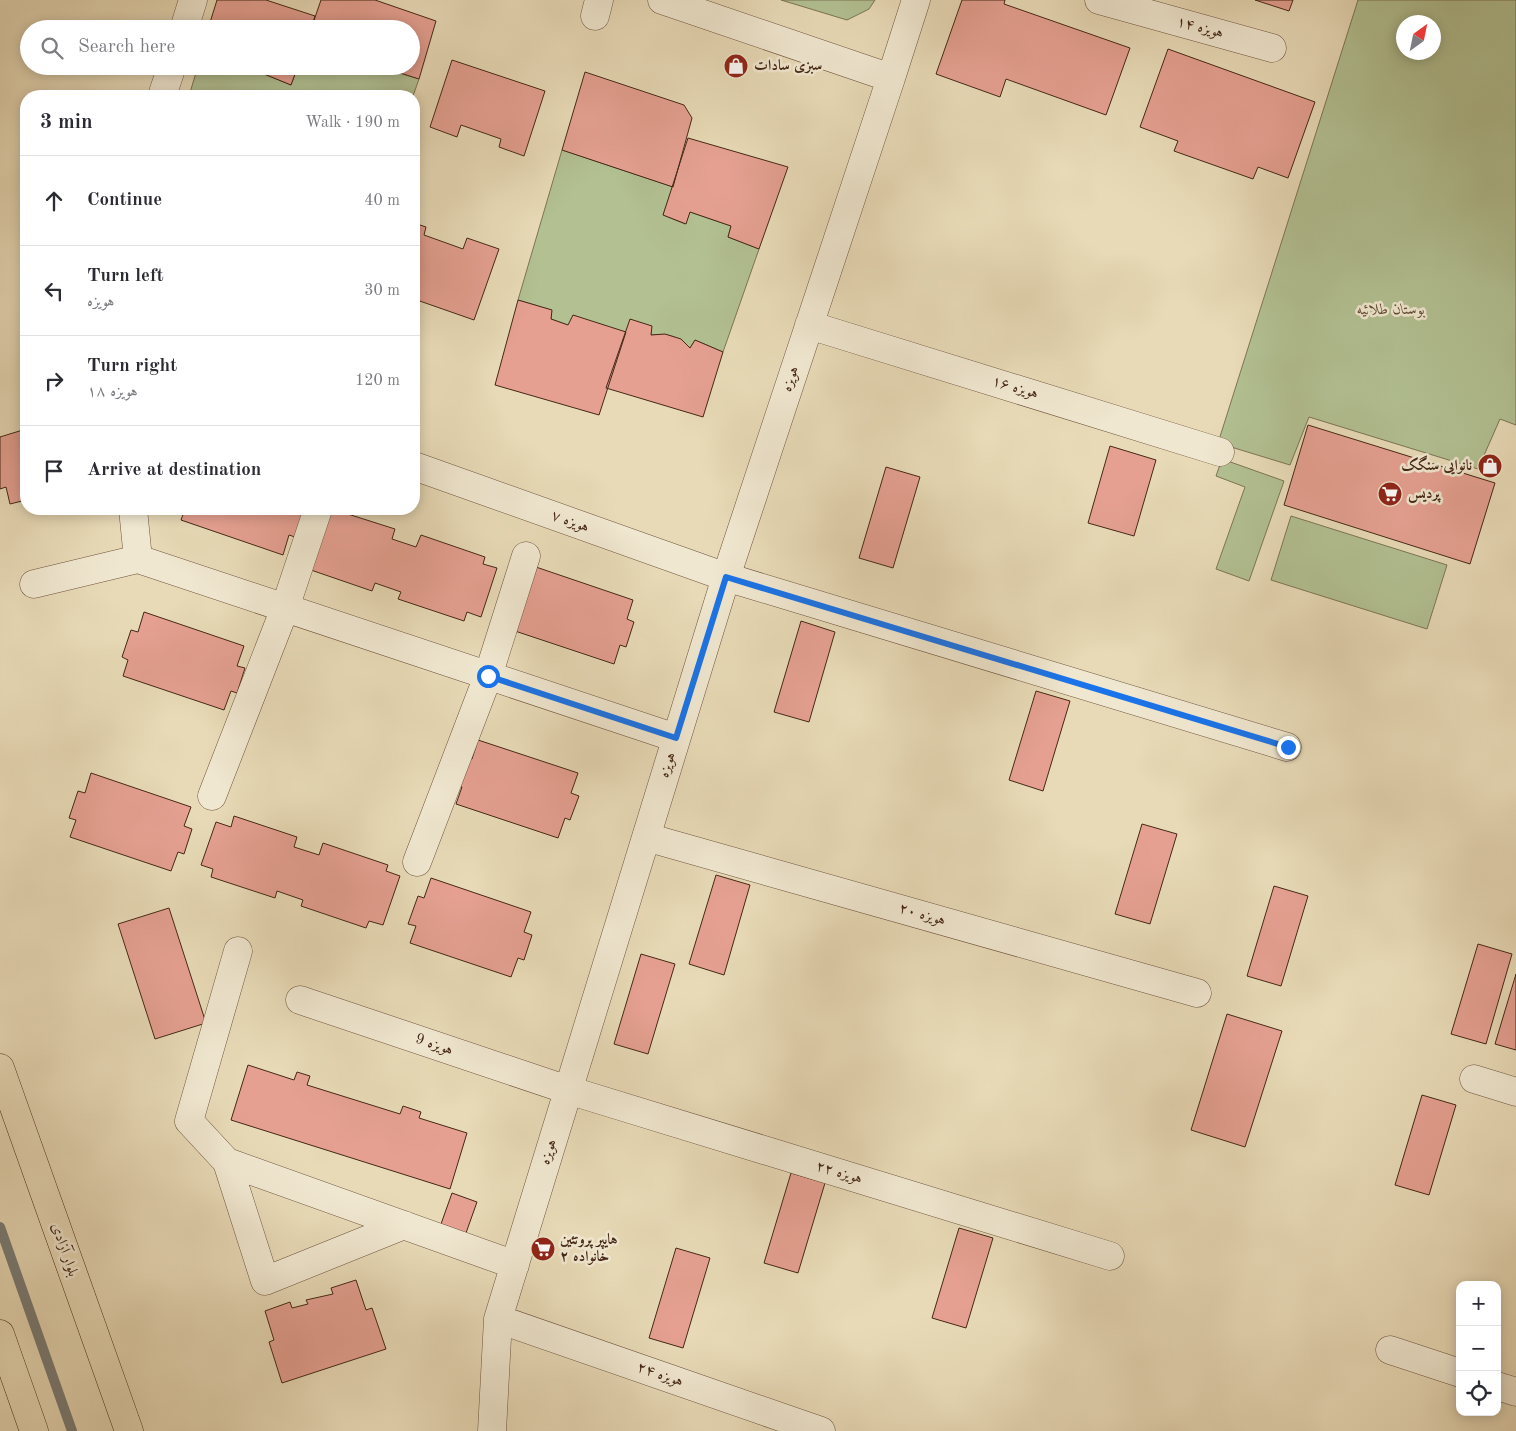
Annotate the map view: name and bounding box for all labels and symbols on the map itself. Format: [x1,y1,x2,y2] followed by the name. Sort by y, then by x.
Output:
[1175,15,1225,41] street label: هویزه ۱۴
[1396,15,1441,60] north arrow
[723,53,749,79] shop icon: سبزی سادات
[754,58,822,74] place label: سبزی سادات
[1357,303,1425,318] park label: بوستان طلائیه
[780,364,802,394] street label: هویزه
[990,374,1040,402] street label: هویزه ‍۱۶
[1477,453,1503,479] shop icon: نانوایی سنگک
[1401,455,1472,475] place label: نانوایی سنگک
[1377,481,1403,507] supermarket icon: پردیس
[1408,487,1441,503] place label: پردیس
[549,508,591,536] street label: هویزه ۷
[477,665,500,688] route start
[1277,736,1300,759] route end
[657,750,679,780] street label: هویزه
[897,901,947,929] street label: هویزه ‍۲۰
[413,1032,455,1058] street label: هویزه 9
[538,1137,560,1167] street label: هویزه
[814,1159,864,1187] street label: هویزه ‍۲۲
[48,1220,83,1279] street label: بلوار آزادی
[560,1232,618,1265] place label: هایپر پروتئین خانواده ۲
[530,1236,556,1262] supermarket icon: هایپر پروتئین خانواده ۲
[635,1360,685,1390] street label: هویزه ‍۲۴

